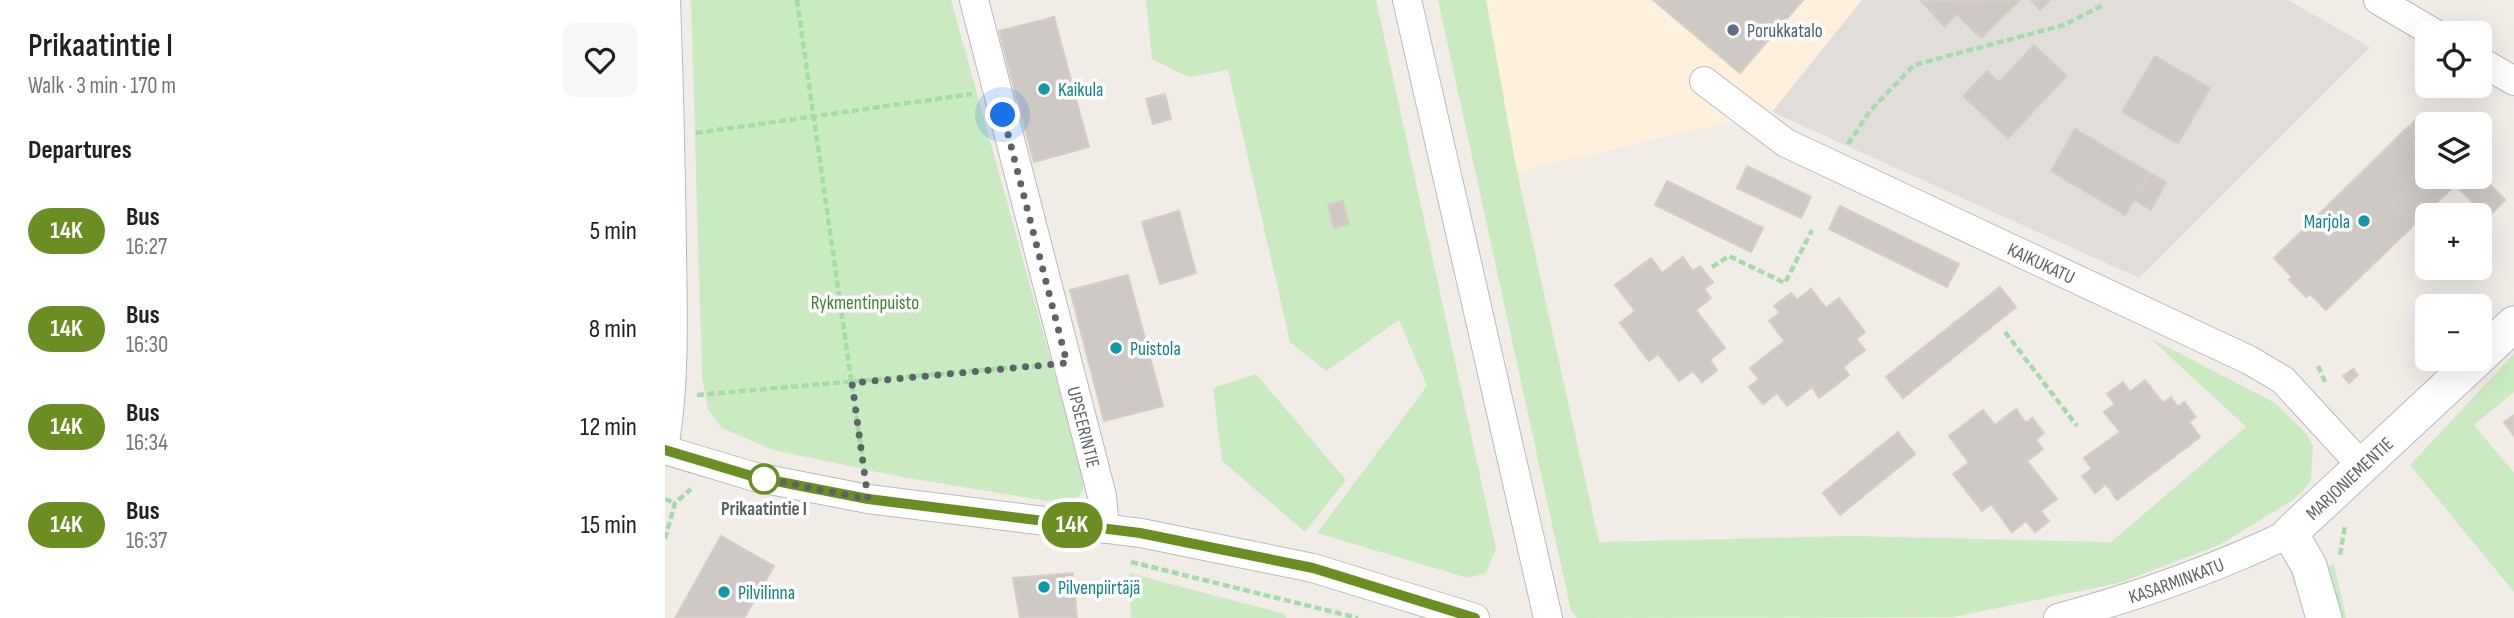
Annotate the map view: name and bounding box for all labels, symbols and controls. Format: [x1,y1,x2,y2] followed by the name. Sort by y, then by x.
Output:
[1747,20,1823,43] place label: Porukkatalo
[2415,21,2492,371] map controls
[2415,21,2492,98] button: locate
[1725,22,1741,38] marker: Porukkatalo
[563,23,637,97] button: heart
[28,26,173,66] text: Prikaatintie I
[28,72,176,100] text: Walk · 3 min · 170 m
[1058,79,1103,102] place label: Kaikula
[1036,81,1052,97] marker: Kaikula
[985,97,1020,132] your location
[2415,112,2492,189] button: layers
[28,135,132,166] text: Departures
[126,202,160,233] text: Bus
[2415,203,2492,280] button: +
[2304,211,2350,234] place label: Marjola
[2356,213,2372,229] marker: Marjola
[50,216,83,245] text: 14K
[590,216,637,247] text: 5 min
[126,233,167,261] text: 16:27
[2003,238,2078,290] street label: KAIKUKATU
[811,292,919,315] park label: Rykmentinpuisto
[2415,294,2492,371] button: −
[126,300,160,331] text: Bus
[50,314,83,343] text: 14K
[589,314,637,345] text: 8 min
[126,331,168,359] text: 16:30
[1130,338,1181,361] place label: Puistola
[1108,340,1124,356] marker: Puistola
[1061,384,1104,470] street label: UPSEERINTIE
[126,398,160,429] text: Bus
[50,412,83,441] text: 14K
[580,412,637,443] text: 12 min
[126,429,168,457] text: 16:34
[2302,433,2399,525] street label: MARJONIEMENTIE
[749,464,779,494] marker: Prikaatintie I
[126,496,160,527] text: Bus
[721,498,807,521] place label: Prikaatintie I
[1032,502,1112,548] line badge: 14K
[50,510,83,539] text: 14K
[581,510,637,541] text: 15 min
[1056,510,1088,539] text: 14K
[126,527,167,555] text: 16:37
[2126,554,2228,609] street label: KASARMINKATU
[1058,577,1140,600] place label: Pilvenpiirtäjä
[1036,579,1052,595] marker: Pilvenpiirtäjä
[738,582,795,605] place label: Pilvilinna
[716,584,732,600] marker: Pilvilinna

